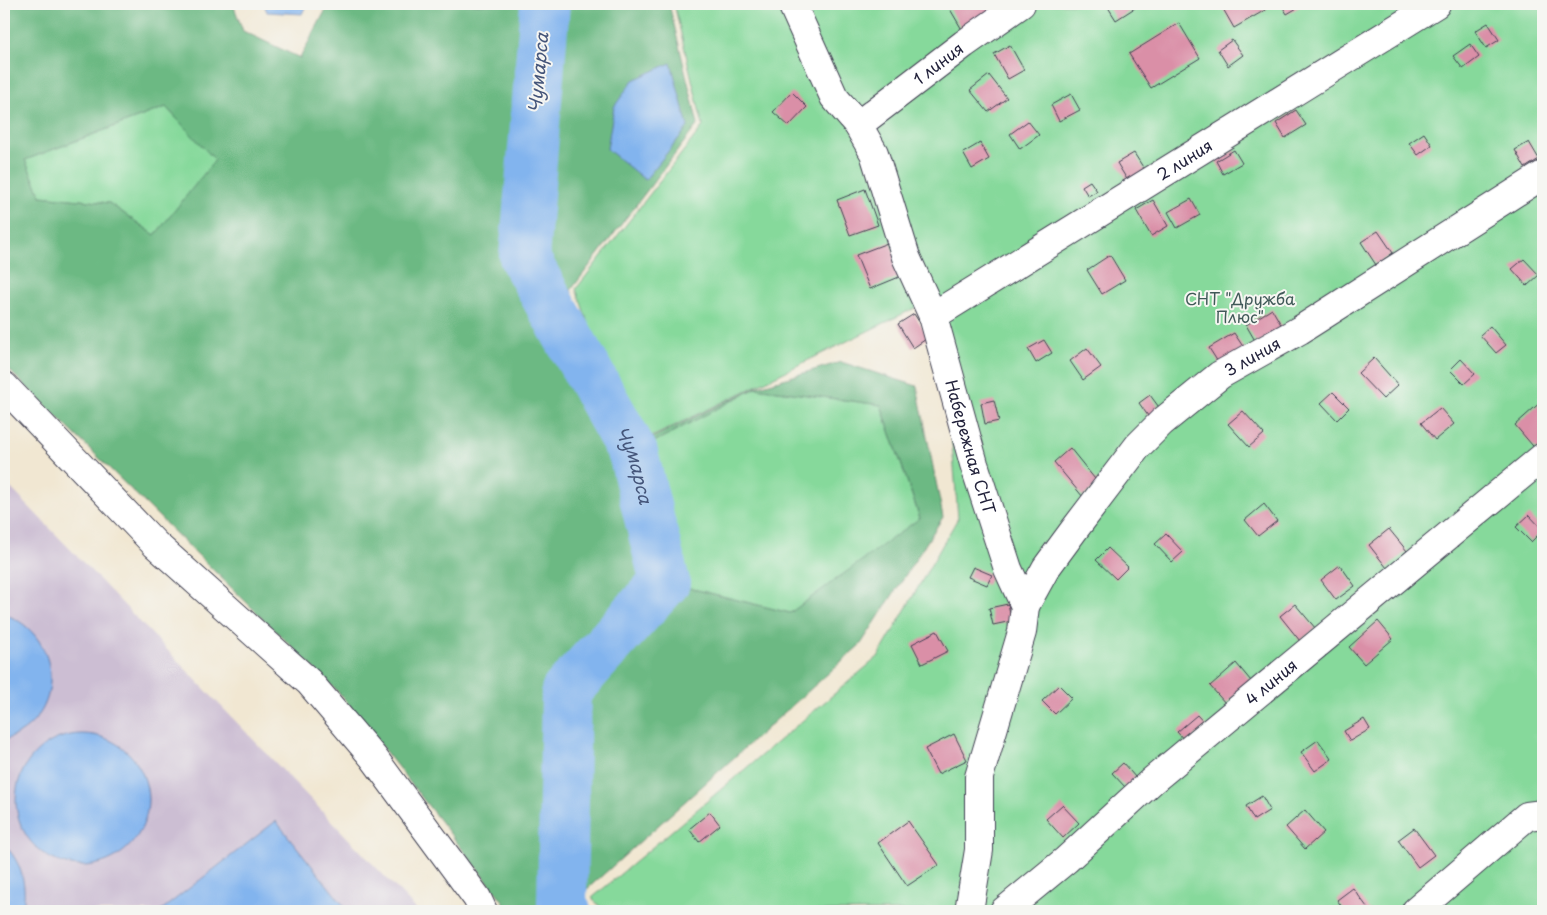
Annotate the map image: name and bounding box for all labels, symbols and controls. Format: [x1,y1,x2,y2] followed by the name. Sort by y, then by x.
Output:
[521,31,555,114] water label: Чумарса
[907,36,968,90] street label: 1 линия
[1151,133,1217,186] street label: 2 линия
[1185,286,1295,328] park label: СНТ "Дружба Плюс"
[1219,330,1284,381] street label: 3 линия
[940,377,1002,517] street label: Набережная СНТ
[609,421,660,507] water label: Чумарса
[1239,653,1302,710] street label: 4 линия

